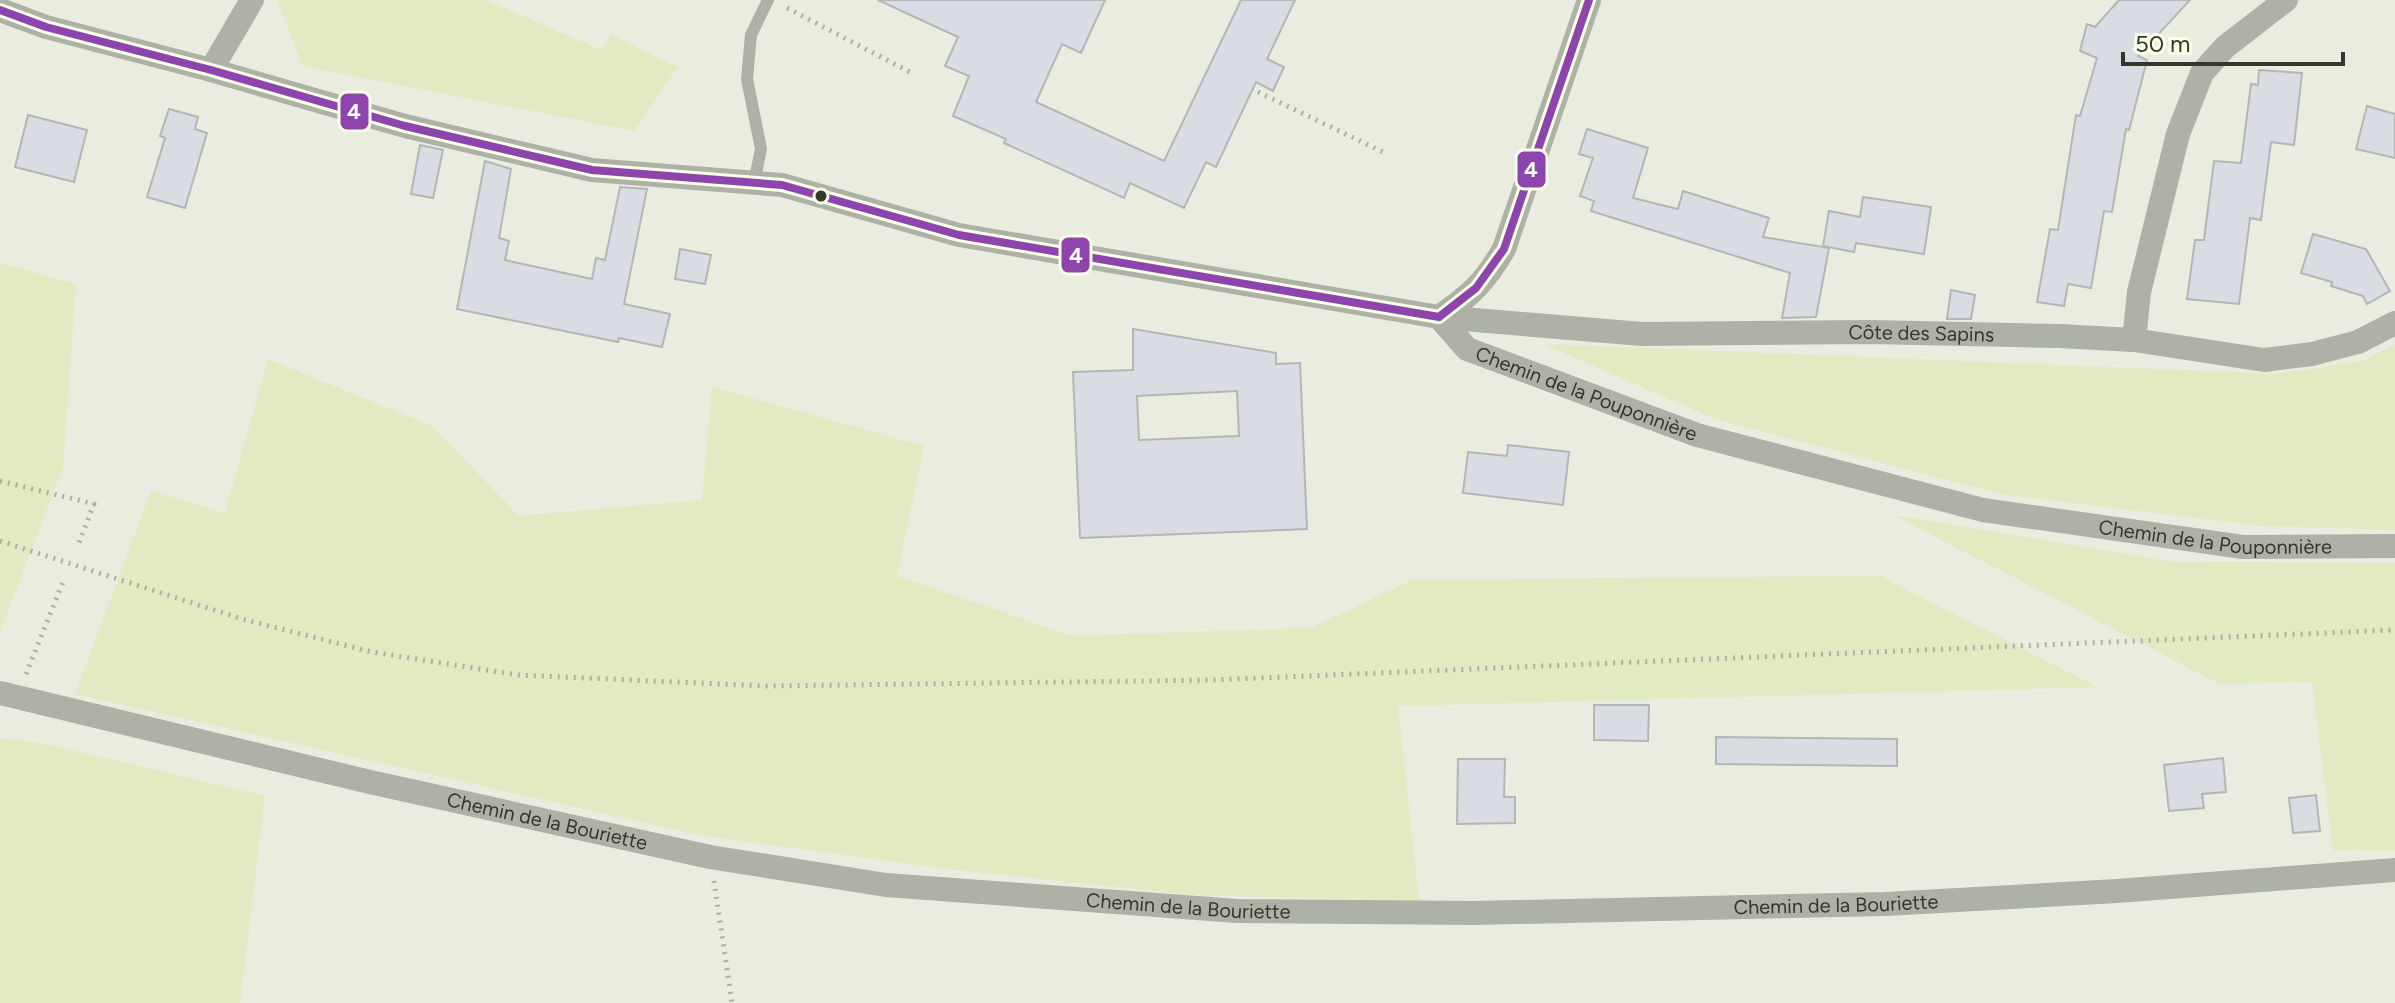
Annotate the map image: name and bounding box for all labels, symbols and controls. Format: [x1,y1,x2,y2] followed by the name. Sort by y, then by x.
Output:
[2123,16,2343,66] scale bar
[2135,29,2191,58] text: 50 m
[339,92,370,131] line badge: 4
[347,98,361,125] text: 4
[1516,150,1547,189] line badge: 4
[1524,156,1538,183] text: 4
[813,188,829,204] unlabelled marker
[1060,236,1091,274] line badge: 4
[1069,242,1083,269] text: 4
[1848,320,1994,347] street label: Côte des Sapins
[1472,341,1701,446] street label: Chemin de la Pouponnière
[2097,515,2332,559] street label: Chemin de la Pouponnière
[445,787,650,855] street label: Chemin de la Bouriette
[1085,888,1291,923] street label: Chemin de la Bouriette
[1733,889,1939,919] street label: Chemin de la Bouriette

